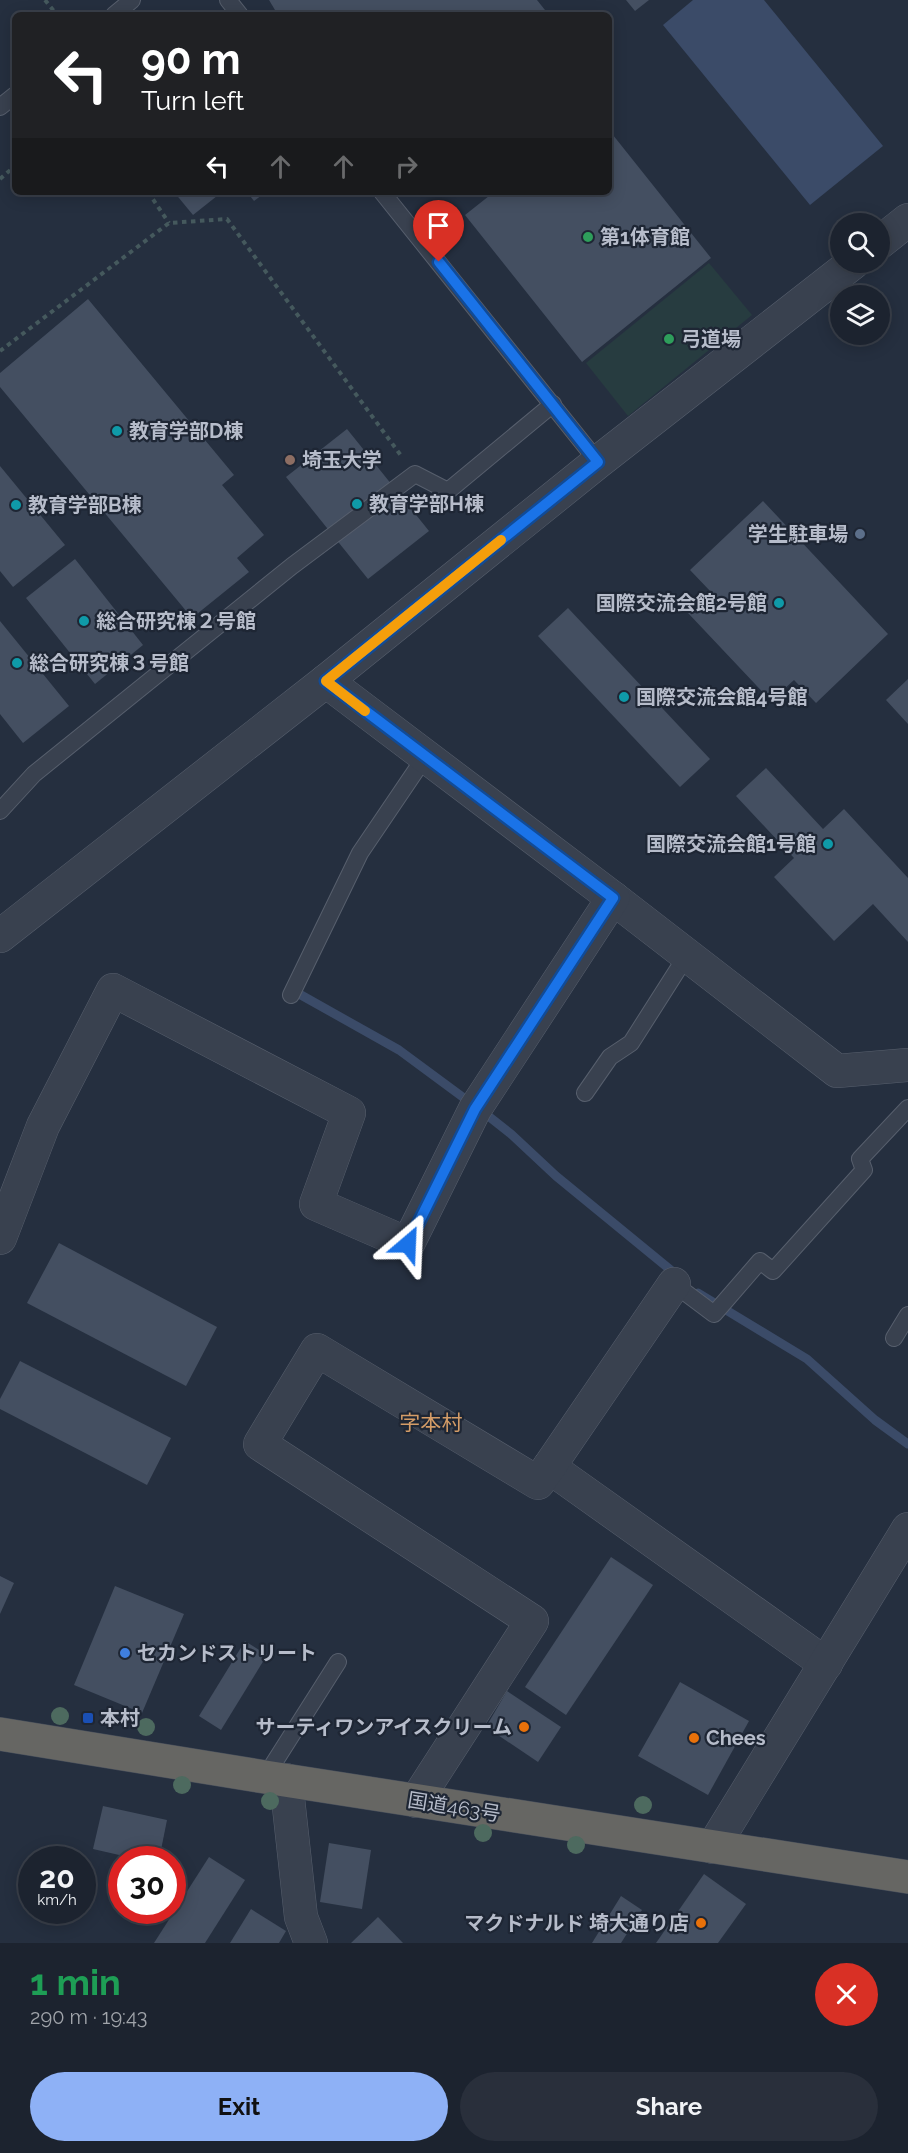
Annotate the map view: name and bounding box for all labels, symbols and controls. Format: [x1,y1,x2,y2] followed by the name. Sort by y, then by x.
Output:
[141,35,241,84] text: 90 m
[42,36,120,114] icon: left
[141,85,244,116] text: Turn left
[201,150,234,183] icon: left
[264,150,297,183] icon: ahead
[327,150,360,183] icon: ahead
[390,150,423,183] icon: right
[413,200,464,262] pin
[422,209,455,242] icon: arrive
[830,213,890,345] map controls
[830,213,890,273] button: search
[600,225,690,249] place label: 第1体育館
[581,230,595,244] marker: 第1体育館
[830,285,890,345] button: layers
[681,327,741,351] place label: 弓道場
[662,332,676,346] marker: 弓道場
[129,419,243,443] place label: 教育学部D棟
[110,424,124,438] marker: 教育学部D棟
[302,448,382,472] place label: 埼玉大学
[283,453,297,467] marker: 埼玉大学
[369,492,484,516] place label: 教育学部H棟
[28,493,142,517] place label: 教育学部B棟
[350,497,364,511] marker: 教育学部H棟
[9,498,23,512] marker: 教育学部B棟
[748,522,848,546] place label: 学生駐車場
[853,527,867,541] marker: 学生駐車場
[596,591,767,615] place label: 国際交流会館2号館
[772,596,786,610] marker: 国際交流会館2号館
[96,609,256,633] place label: 総合研究棟２号館
[77,614,91,628] marker: 総合研究棟２号館
[29,651,189,675] place label: 総合研究棟３号館
[10,656,24,670] marker: 総合研究棟３号館
[636,685,807,709] place label: 国際交流会館4号館
[617,690,631,704] marker: 国際交流会館4号館
[646,832,816,856] place label: 国際交流会館1号館
[821,837,835,851] marker: 国際交流会館1号館
[376,1212,440,1276] position arrow
[400,1410,463,1435] district label: 字本村
[137,1641,317,1665] place label: セカンドストリート
[118,1646,132,1660] marker: セカンドストリート
[100,1706,140,1730] place label: 本村
[81,1711,95,1725] marker: 本村
[255,1715,512,1739] place label: サーティワンアイスクリーム
[517,1720,531,1734] marker: サーティワンアイスクリーム
[706,1726,766,1750] place label: Chees
[687,1731,701,1745] marker: Chees
[406,1788,502,1826] street label: 国道463号
[108,1846,186,1924] speed limit sign: 30
[39,1860,75,1895] text: 20
[37,1891,77,1909] text: km/h
[464,1911,689,1935] place label: マクドナルド 埼大通り店
[694,1916,708,1930] marker: マクドナルド 埼大通り店
[30,1961,121,2003] text: 1 min
[815,1963,878,2026] button: close
[30,2005,147,2029] text: 290 m · 19:43
[30,2072,448,2141] button: Exit
[460,2072,878,2141] button: Share

